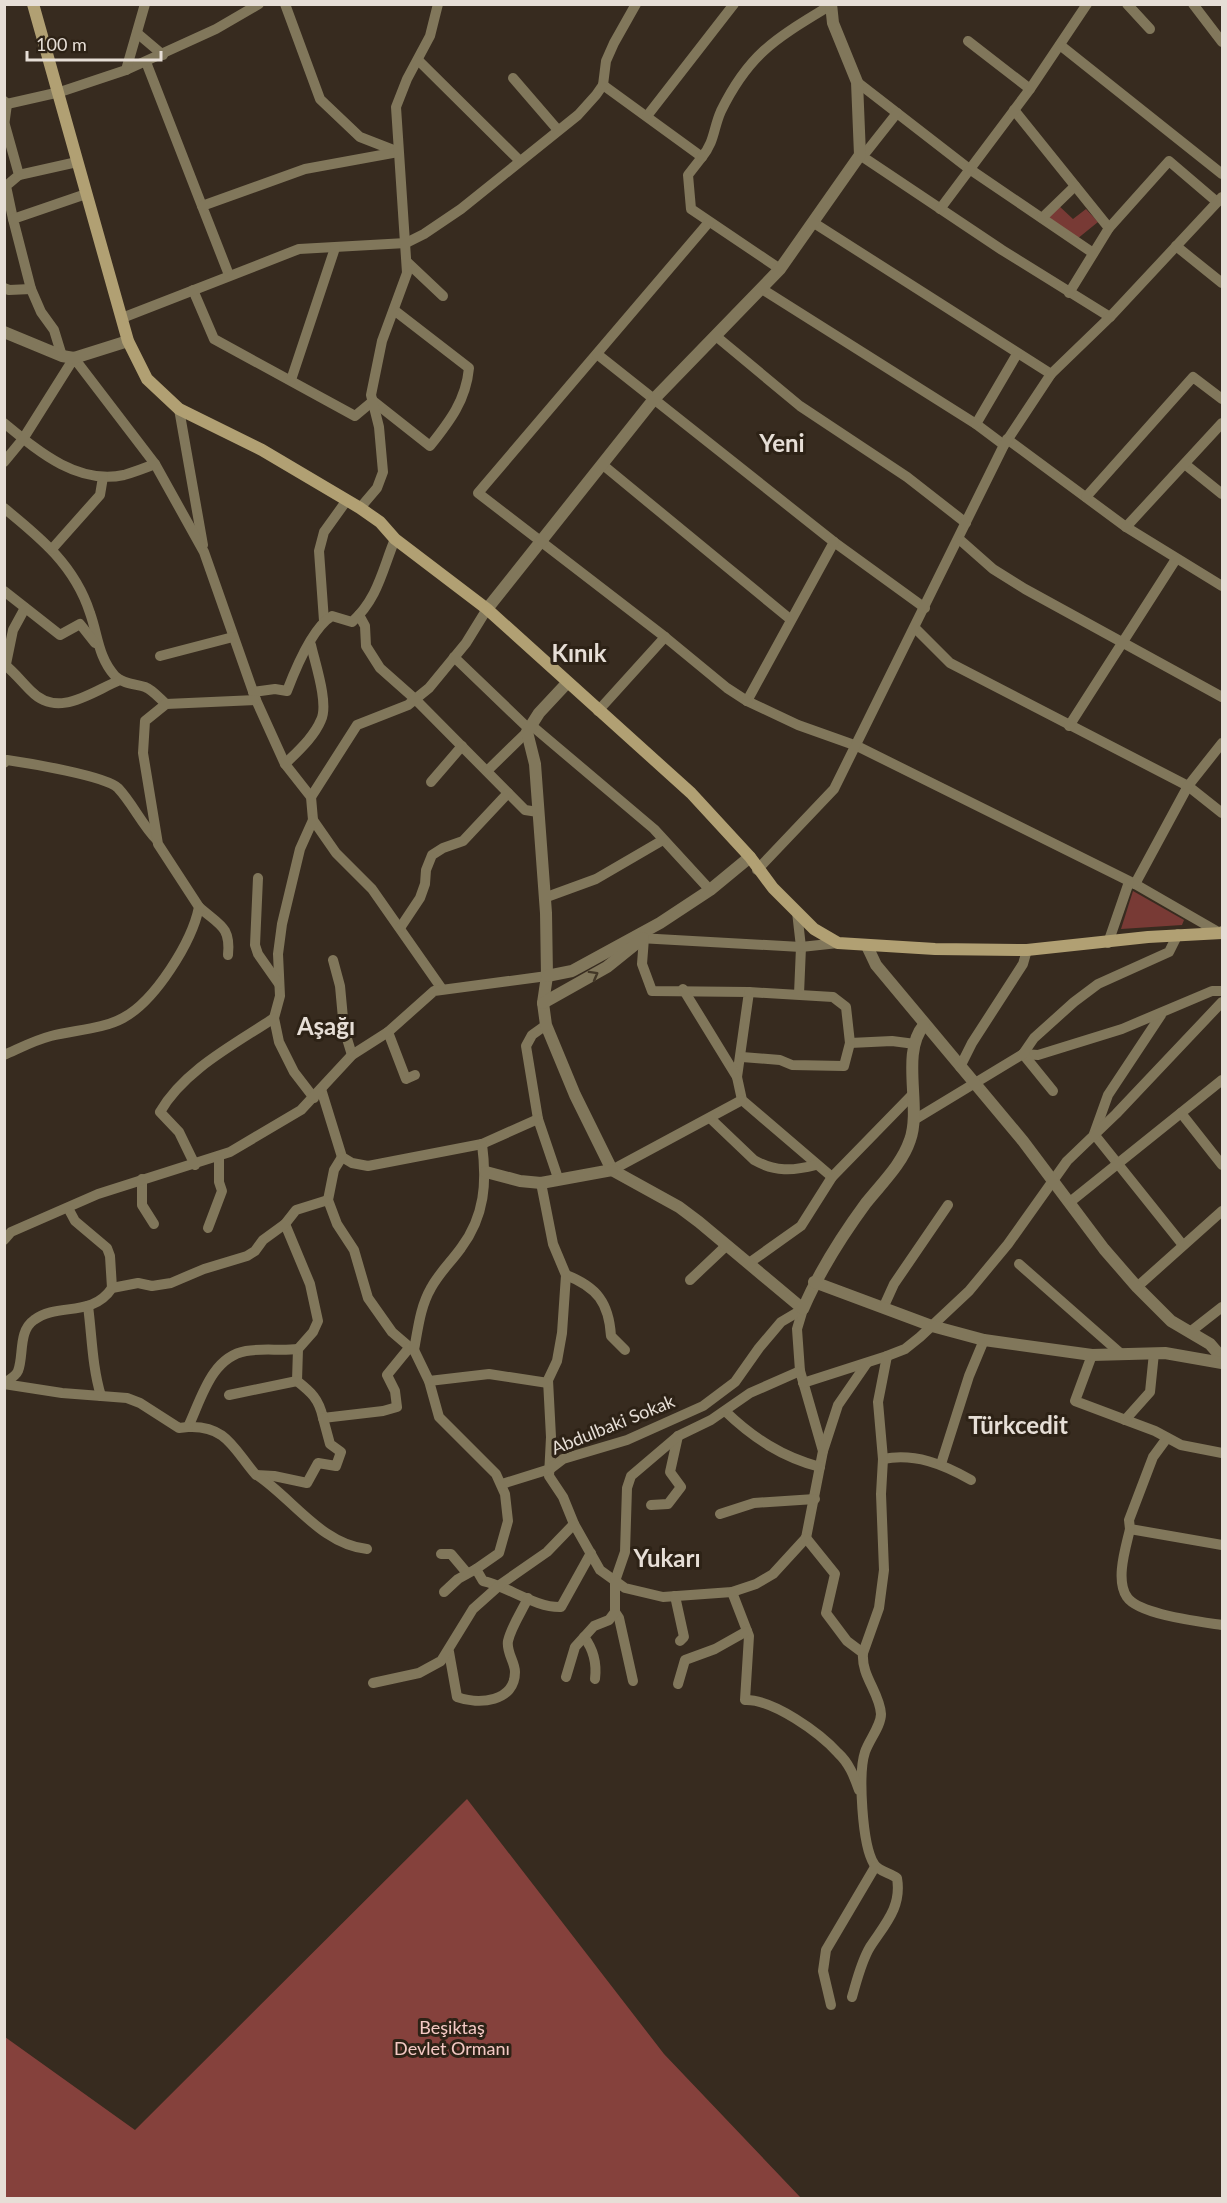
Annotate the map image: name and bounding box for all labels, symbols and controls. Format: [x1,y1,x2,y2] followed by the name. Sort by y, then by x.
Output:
[27,24,160,62] scale bar
[36,33,87,55] text: 100 m
[758,428,805,457] district label: Yeni
[551,638,607,667] district label: Kınık
[588,970,598,982] one-way arrow
[296,1011,355,1040] district label: Aşağı
[548,1389,678,1459] street label: Abdulbaki Sokak
[968,1410,1068,1439] district label: Türkcedit
[632,1543,701,1572] district label: Yukarı
[394,2016,510,2059] park label: Beşiktaş Devlet Ormanı

